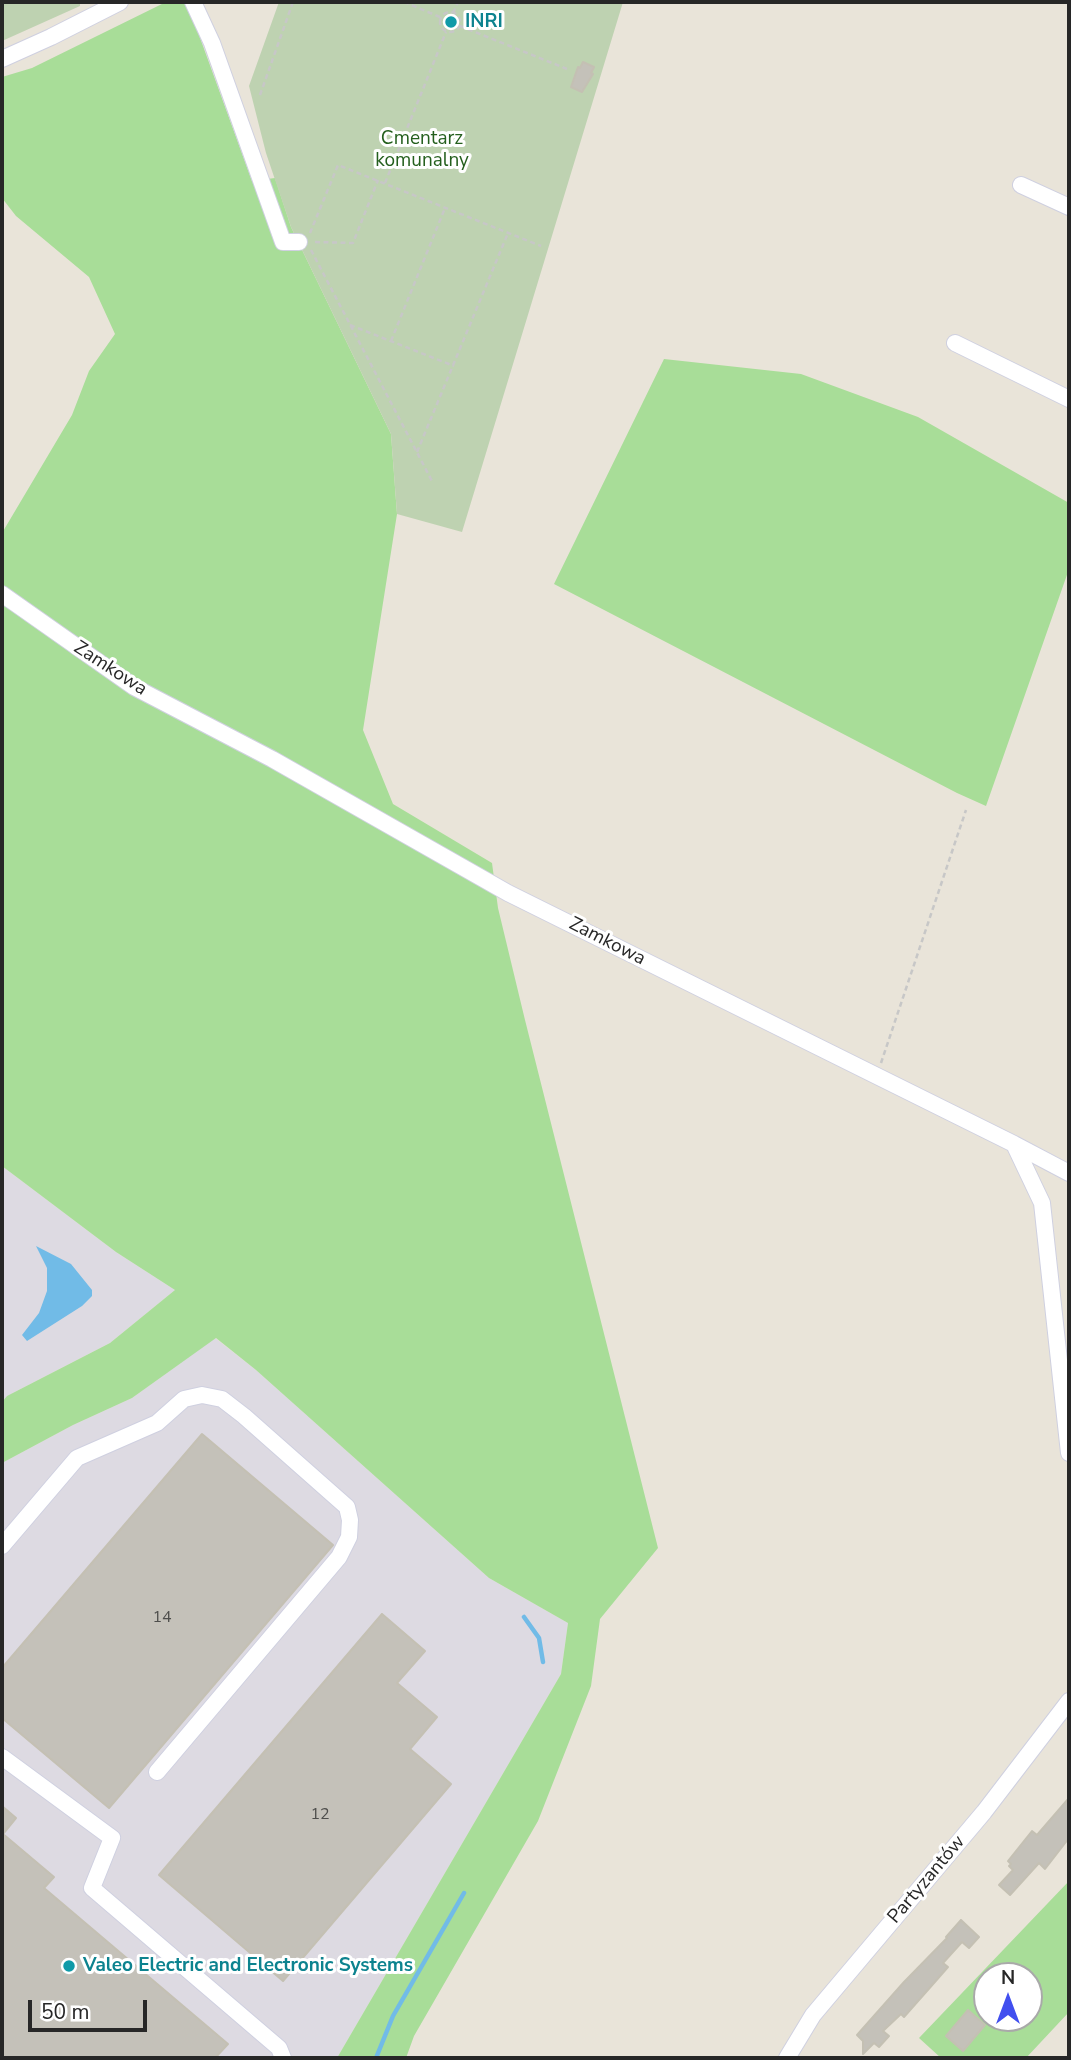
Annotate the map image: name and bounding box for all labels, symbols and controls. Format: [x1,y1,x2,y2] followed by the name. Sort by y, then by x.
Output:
[465,11,503,33] place label: INRI
[443,14,459,30] marker: INRI
[375,128,469,172] park label: Cmentarz komunalny
[69,637,151,701] street label: Zamkowa
[565,913,649,971] street label: Zamkowa
[152,1608,172,1628] house number: 14
[310,1805,330,1825] house number: 12
[884,1831,970,1929] street label: Partyzantów
[83,1955,413,1977] place label: Valeo Electric and Electronic Systems
[61,1958,77,1974] marker: Valeo Electric and Electronic Systems
[973,1962,1043,2032] north arrow
[1001,1965,1015,1991] text: N
[32,1986,150,2030] scale bar
[41,1998,90,2026] text: 50 m

